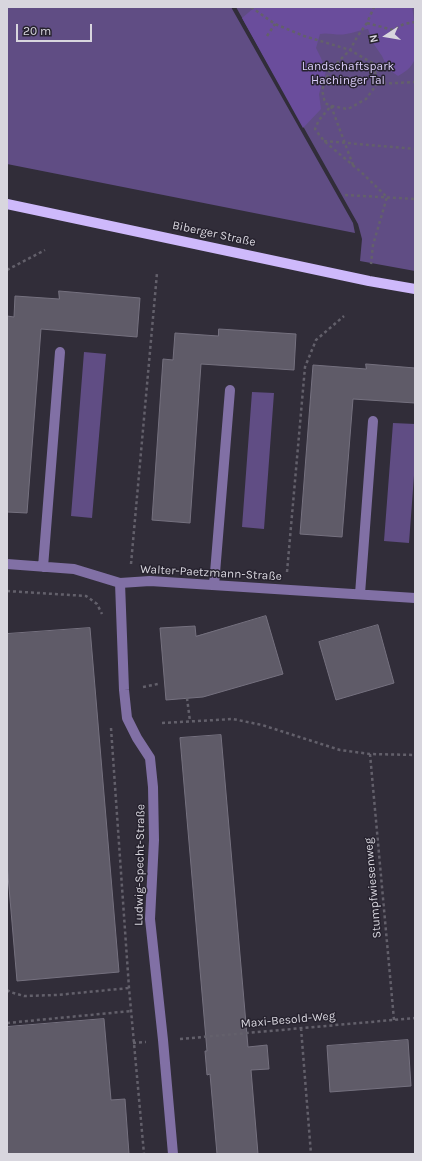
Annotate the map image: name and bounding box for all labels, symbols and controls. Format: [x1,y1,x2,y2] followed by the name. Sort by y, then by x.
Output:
[18,16,94,42] scale bar
[366,16,406,56] north arrow
[23,24,51,38] text: 20 m
[367,33,381,44] text: N
[302,60,394,88] park label: Landschaftspark Hachinger Tal
[171,218,257,250] street label: Biberger Straße
[140,562,282,584] street label: Walter-Paetzmann-Straße
[132,804,148,926] street label: Ludwig-Specht-Straße
[361,837,385,939] street label: Stumpfwiesenweg
[240,1009,336,1031] street label: Maxi-Besold-Weg

